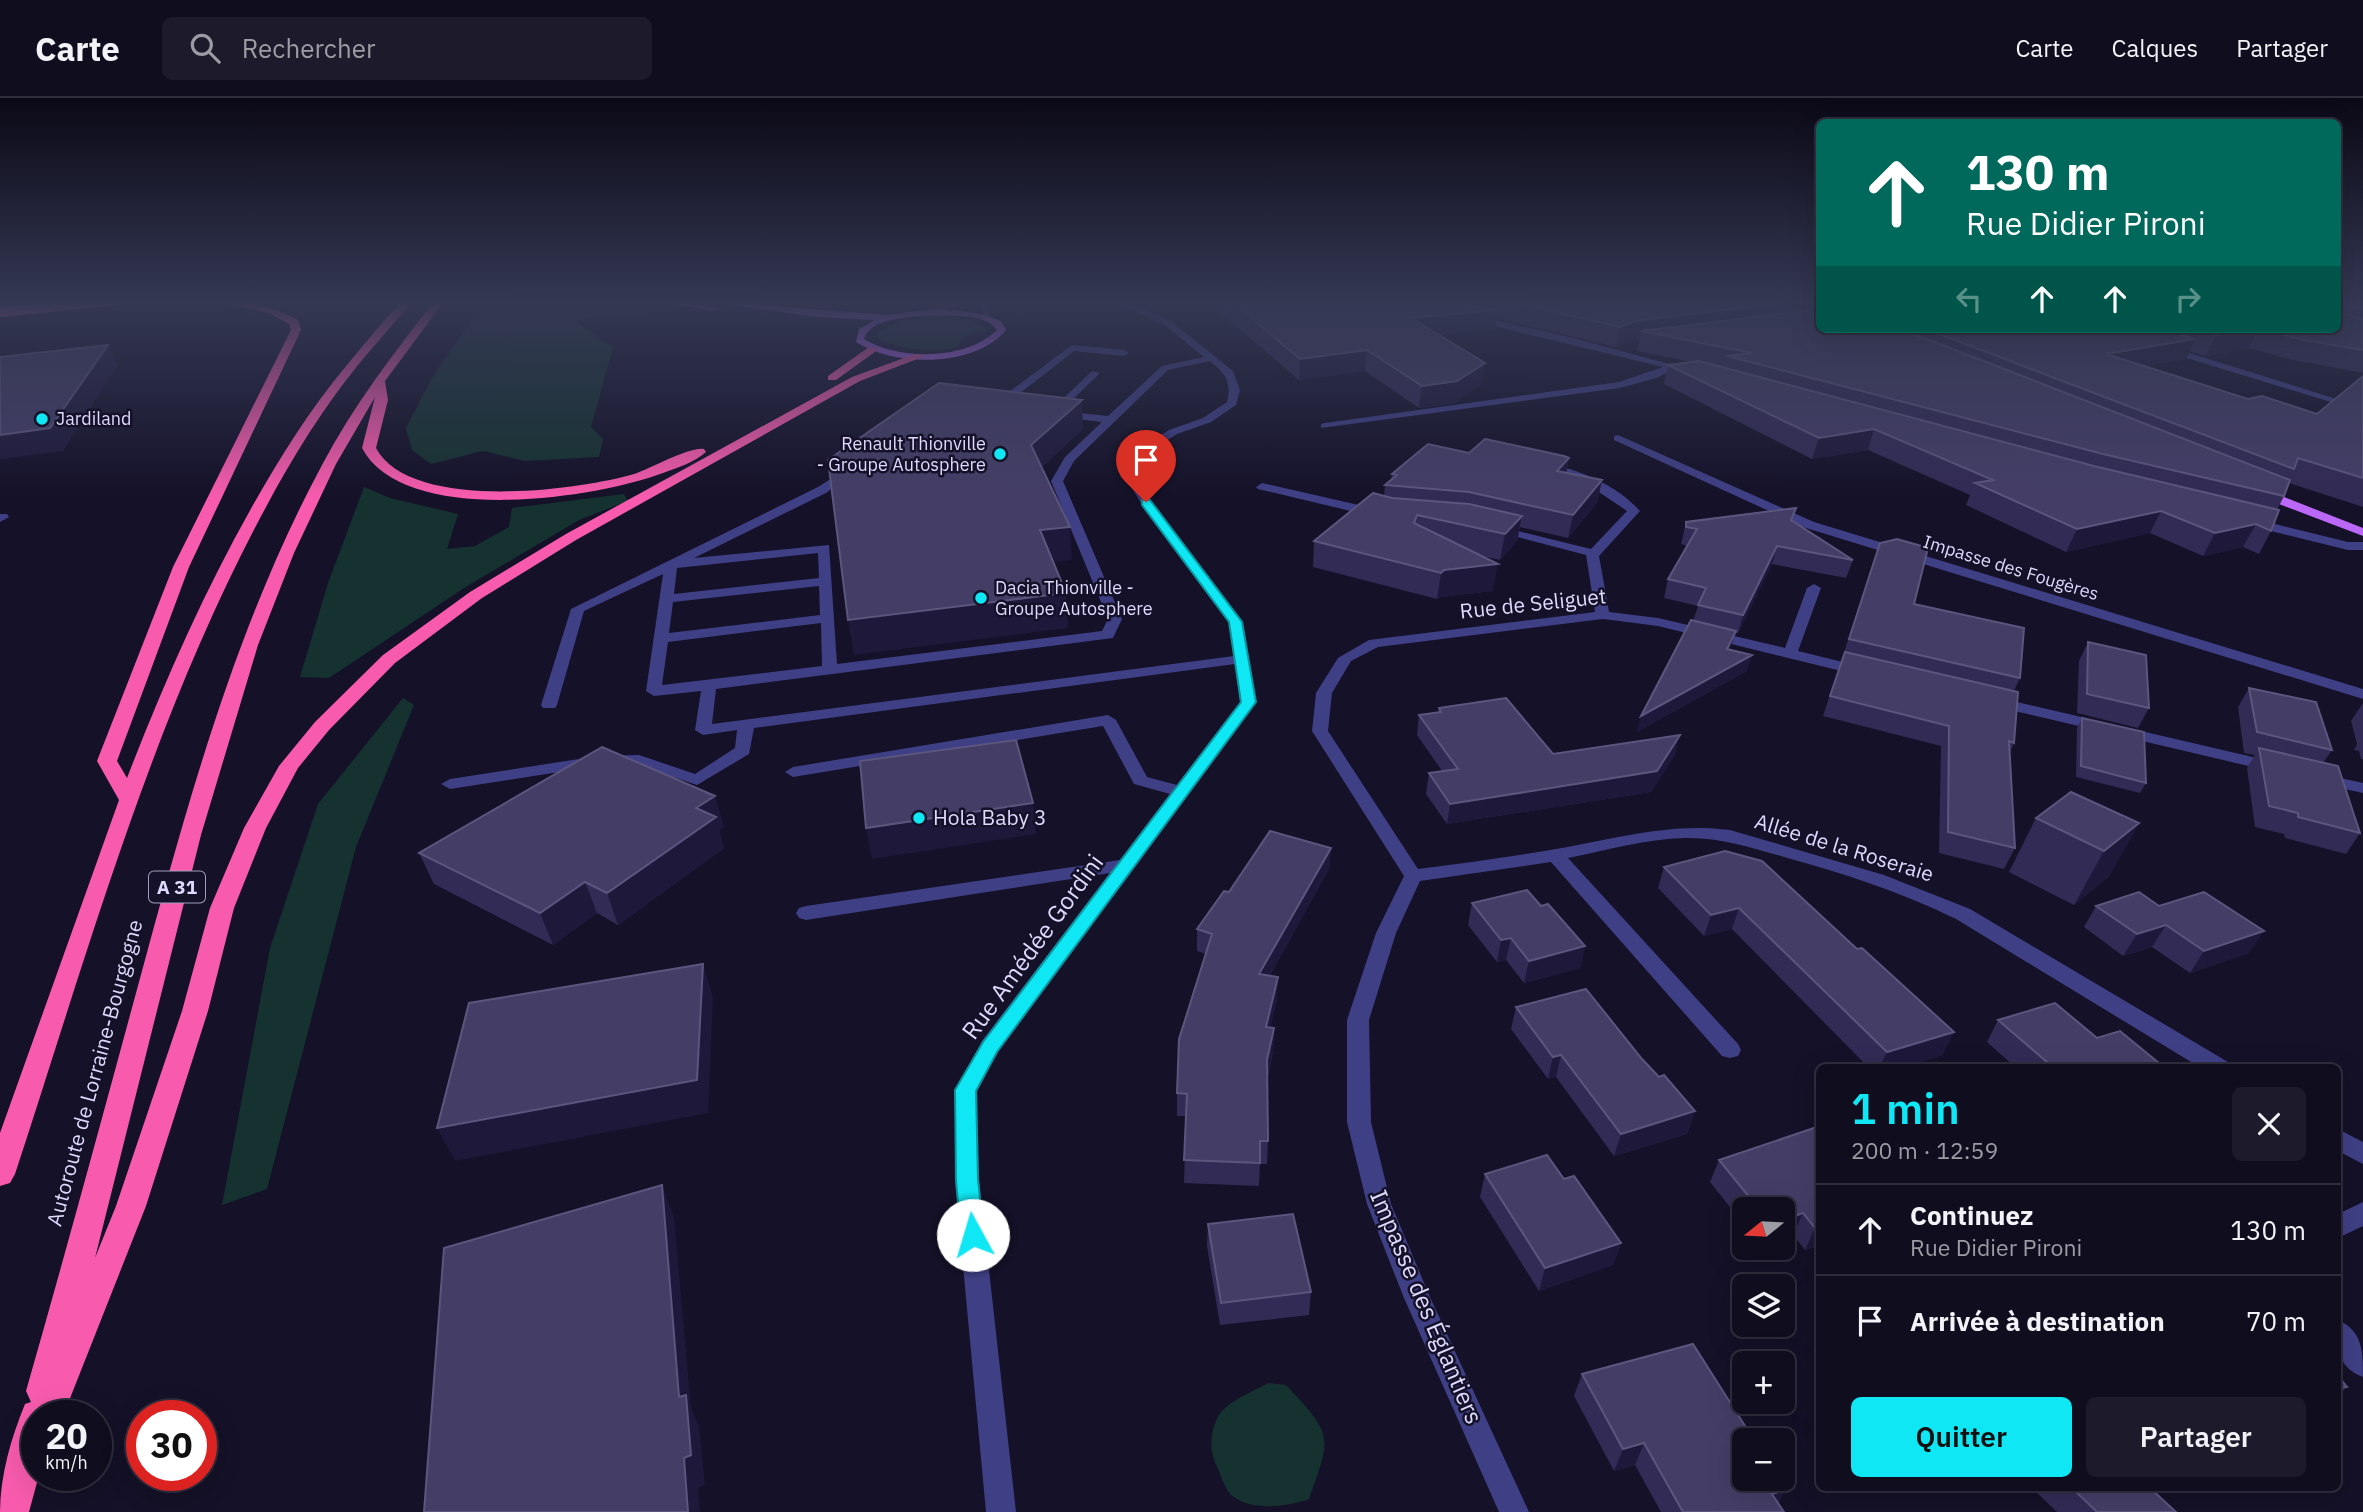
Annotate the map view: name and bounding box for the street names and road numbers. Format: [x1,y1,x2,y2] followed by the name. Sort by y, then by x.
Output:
[1921,530,2102,605] street label: Impasse des Fougères
[1458,581,1607,625] street label: Rue de Seliguet
[1751,807,1937,888] street label: Allée de la Roseraie
[954,847,1110,1045] street label: Rue Amédée Gordini
[149,872,205,902] road number: A 31
[40,917,148,1229] street label: Autoroute de Lorraine-Bourgogne
[1363,1185,1491,1429] street label: Impasse des Églantiers

